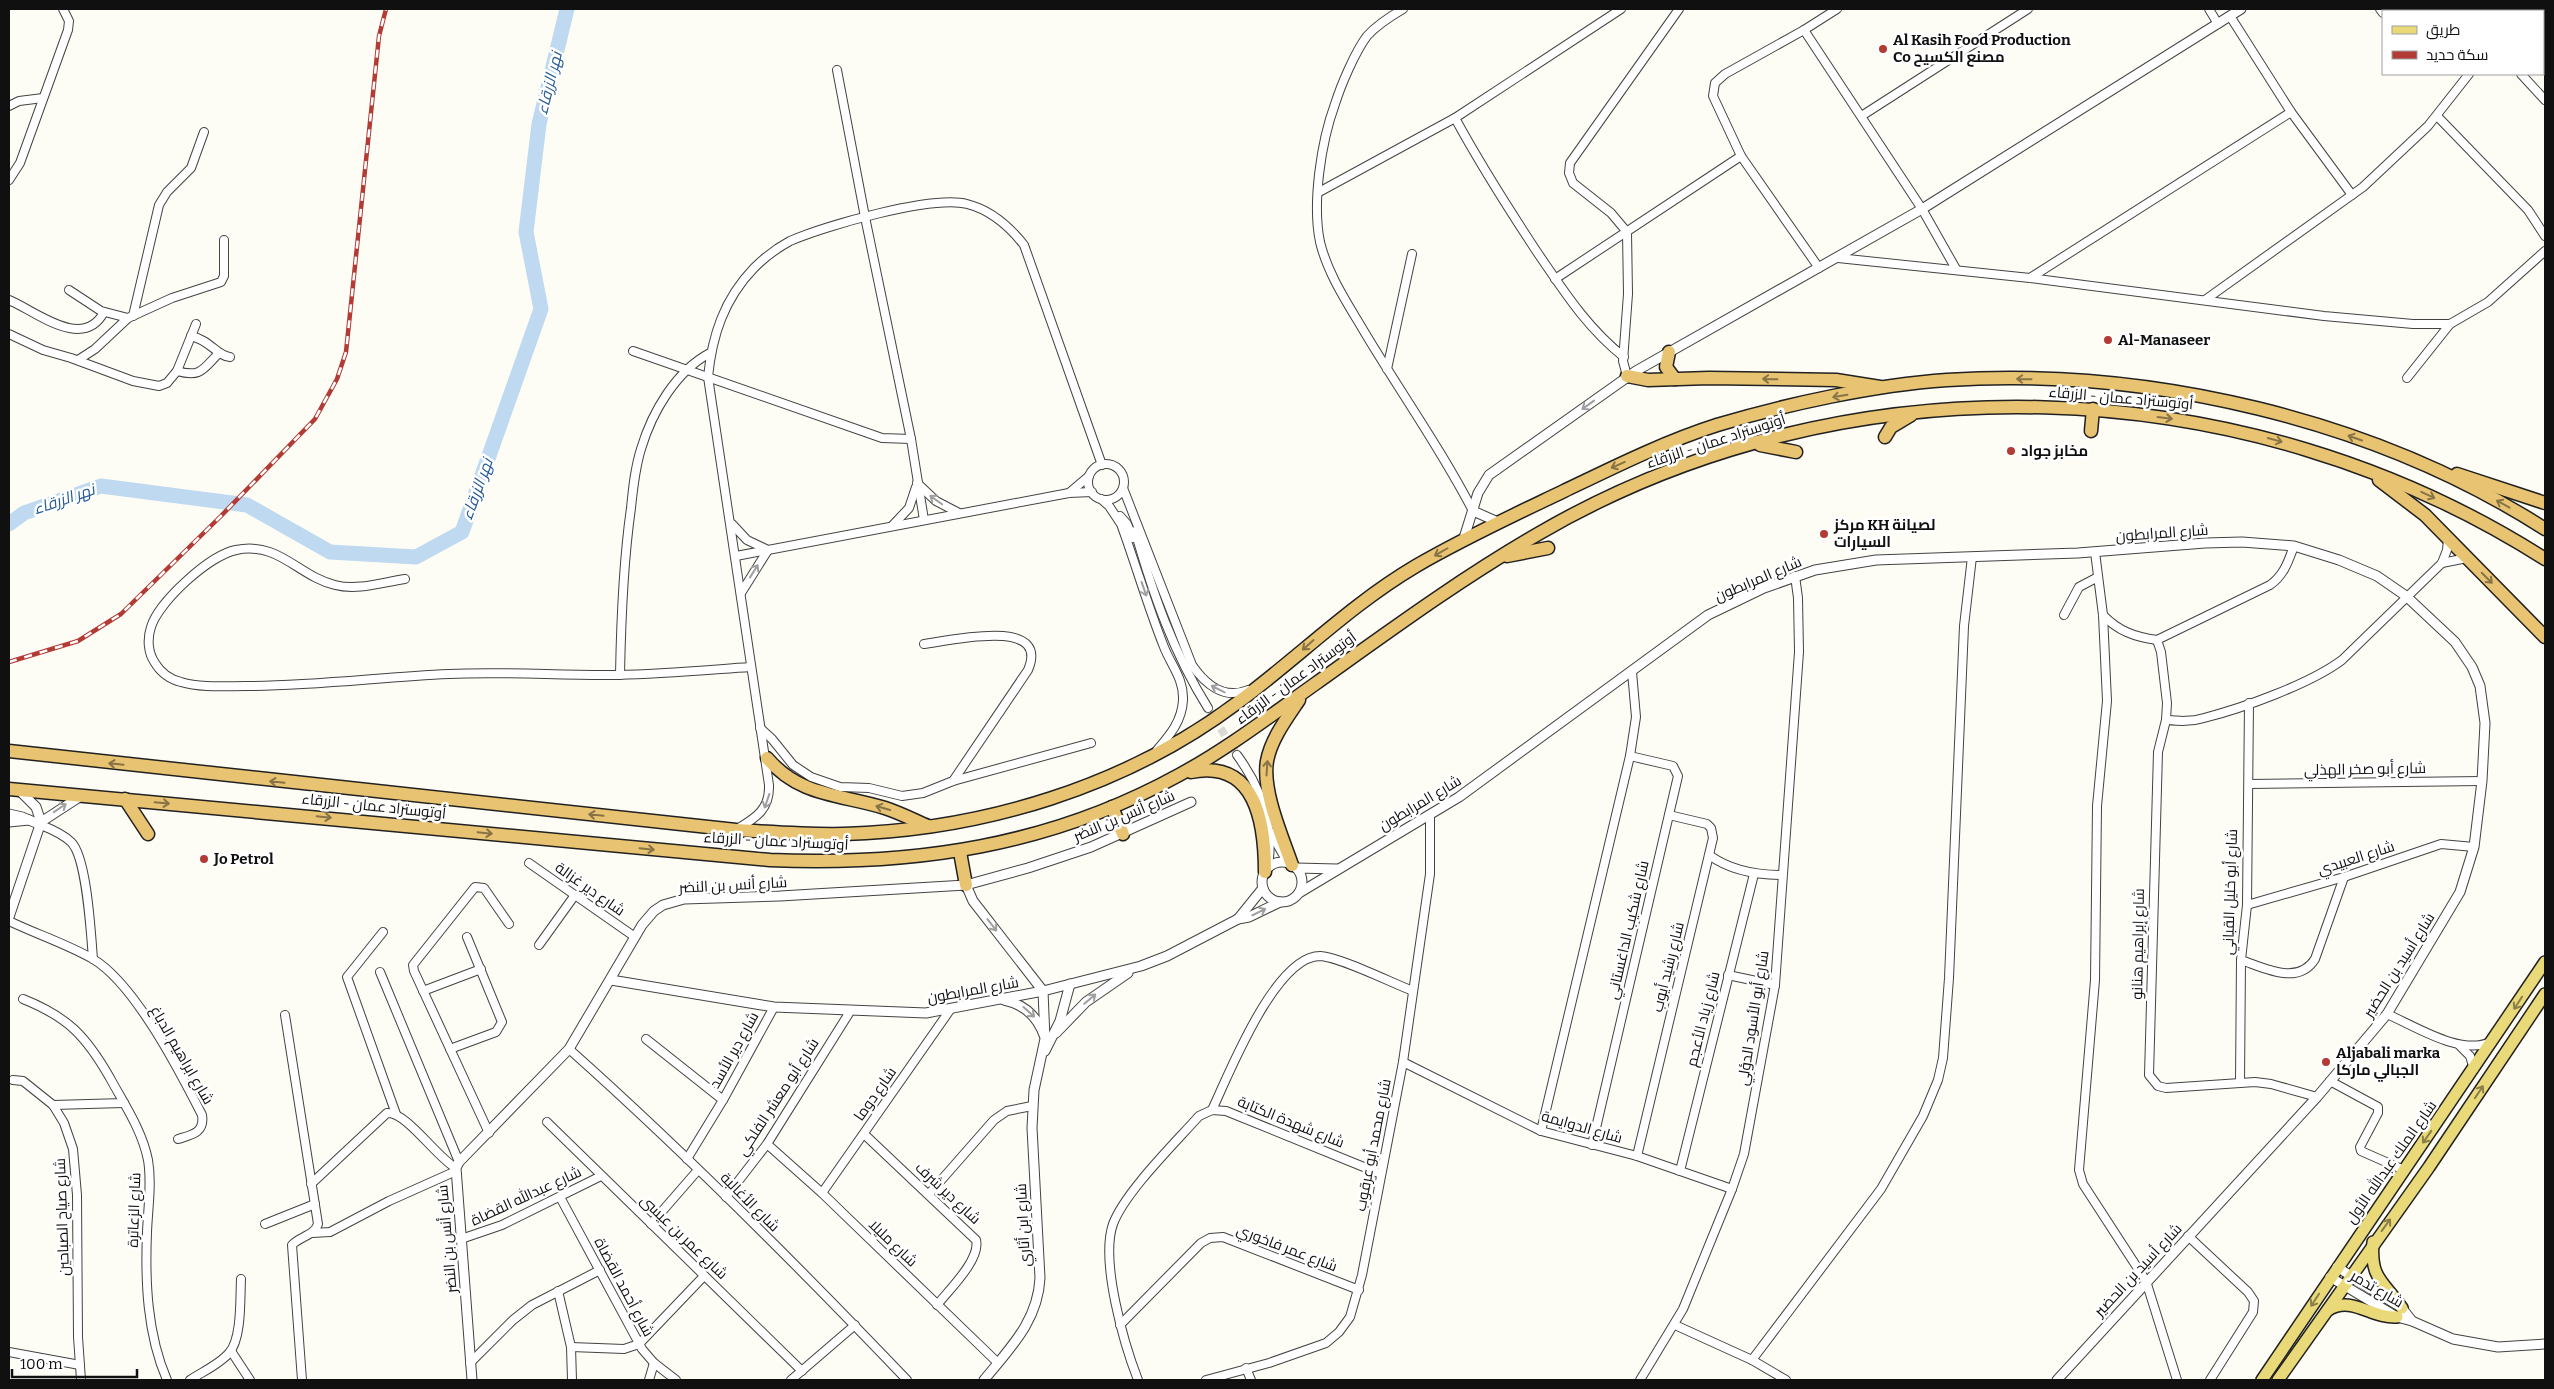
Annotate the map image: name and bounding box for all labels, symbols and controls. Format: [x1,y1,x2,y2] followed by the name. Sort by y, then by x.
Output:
[2382,10,2544,75] legend
[2426,21,2460,40] text: طريق
[1893,31,2071,67] place label: Al Kasih Food Production Co مصنع الكسيح
[1877,43,1889,55] marker: Al Kasih Food Production Co مصنع الكسيح
[2426,46,2488,64] text: سكة حديد
[532,48,566,116] water label: نهر الزرقاء
[2118,331,2210,349] place label: Al-Manaseer
[2102,334,2114,346] marker: Al-Manaseer
[1762,374,1778,384] one-way arrow
[2017,374,2033,384] one-way arrow
[2048,382,2194,414] street label: أوتوستراد عمان - الزرقاء
[1832,392,1848,401] one-way arrow
[1581,400,1595,410] one-way arrow
[1644,409,1788,473] street label: أوتوستراد عمان - الزرقاء
[2157,413,2173,423] one-way arrow
[2348,432,2364,442] one-way arrow
[2266,436,2282,446] one-way arrow
[2021,442,2088,460] place label: مخابز جواد
[2005,445,2017,457] marker: مخابز جواد
[457,454,497,522] water label: نهر الزرقاء
[1611,460,1626,470] one-way arrow
[31,479,99,518] water label: نهر الزرقاء
[2420,490,2435,500] one-way arrow
[930,495,943,506] one-way arrow
[2496,499,2511,509] one-way arrow
[1833,516,1936,551] place label: مركز KH لصيانة السيارات
[2115,521,2209,547] street label: شارع المرابطون
[1818,528,1830,540] marker: مركز KH لصيانة السيارات
[1434,548,1449,557] one-way arrow
[1712,553,1805,607] street label: شارع المرابطون
[749,565,759,579] one-way arrow
[2481,572,2493,584] one-way arrow
[1140,580,1149,596] one-way arrow
[1231,627,1361,729] street label: أوتوستراد عمان - الزرقاء
[1302,639,1315,651] one-way arrow
[1211,684,1226,693] one-way arrow
[2304,758,2426,782] street label: شارع أبو صخر الهذلي
[108,759,124,769] one-way arrow
[1262,760,1271,776] one-way arrow
[1376,771,1465,836] street label: شارع المرابطون
[270,777,286,787] one-way arrow
[1069,786,1178,848] street label: شارع أنس بن النضر
[301,788,447,824] street label: أوتوستراد عمان - الزرقاء
[762,793,771,808] one-way arrow
[154,798,170,807] one-way arrow
[875,802,891,812] one-way arrow
[53,803,67,813] one-way arrow
[588,810,604,820] one-way arrow
[315,812,331,822] one-way arrow
[703,827,849,855] street label: أوتوستراد عمان - الزرقاء
[477,828,493,838] one-way arrow
[2218,828,2244,956] street label: شارع أبو خليل القباني
[2315,837,2398,882] street label: شارع العبيدي
[639,844,655,853] one-way arrow
[213,850,274,868] place label: Jo Petrol
[198,853,210,865] marker: Jo Petrol
[551,858,628,921] street label: شارع دير غزالة
[1603,859,1656,1002] street label: شارع شكيب الداغستاني
[677,872,788,899] street label: شارع أنس بن النضر
[2128,888,2150,1000] street label: شارع إبراهيم هنانو
[1251,907,1266,916] one-way arrow
[2358,909,2440,1023] street label: شارع أسيد بن الحضير
[987,918,998,931] one-way arrow
[1647,920,1690,1014] street label: شارع رشيد أيوب
[1732,949,1776,1087] street label: شارع أبو الأسود الدؤلي
[1682,970,1725,1069] street label: شارع زياد الأعجم
[926,973,1021,1009] street label: شارع المرابطون
[1083,993,1096,1004] one-way arrow
[2513,995,2523,1009] one-way arrow
[145,1003,217,1108] street label: شارع ابراهيم الدباغ
[1022,1006,1035,1018] one-way arrow
[706,1008,764,1092] street label: شارع دير الأسد
[732,1034,825,1161] street label: شارع أبو معشر الفلكي
[2336,1044,2441,1082] place label: Aljabali marka الجبالي ماركا
[2320,1056,2332,1068] marker: Aljabali marka الجبالي ماركا
[850,1064,902,1126] street label: شارع دوما
[1350,1077,1397,1213] street label: شارع محمد أبو عرقوب
[2474,1086,2484,1100] one-way arrow
[1234,1092,1347,1153] street label: شارع شهدة الكتابة
[2341,1096,2442,1228] street label: شارع الملك عبدالله الأول
[1539,1107,1625,1149] street label: شارع الدوايمة
[2422,1130,2432,1144] one-way arrow
[51,1158,75,1276] street label: شارع صياح الصباحين
[910,1158,984,1229] street label: شارع دير شرف
[467,1162,585,1231] street label: شارع عبدالله القضاة
[715,1169,783,1237] street label: شارع الأغالبة
[124,1172,146,1248] street label: شارع الزعاترة
[1011,1183,1037,1267] street label: شارع ابن أثاري
[432,1184,463,1295] street label: شارع أنس بن النضر
[635,1191,731,1285] street label: شارع عمر بن عيسى
[864,1215,921,1272] street label: شارع مليلا
[2089,1219,2187,1322] street label: شارع أسيد بن الحضير
[2380,1219,2391,1232] one-way arrow
[1233,1221,1340,1278] street label: شارع عمر فاخوري
[589,1234,658,1340] street label: شارع أحمد القضاة
[2345,1266,2407,1313] street label: شارع تدمر
[2310,1293,2320,1307] one-way arrow
[12,1346,138,1378] scale bar
[20,1355,63,1373] text: 100 m

